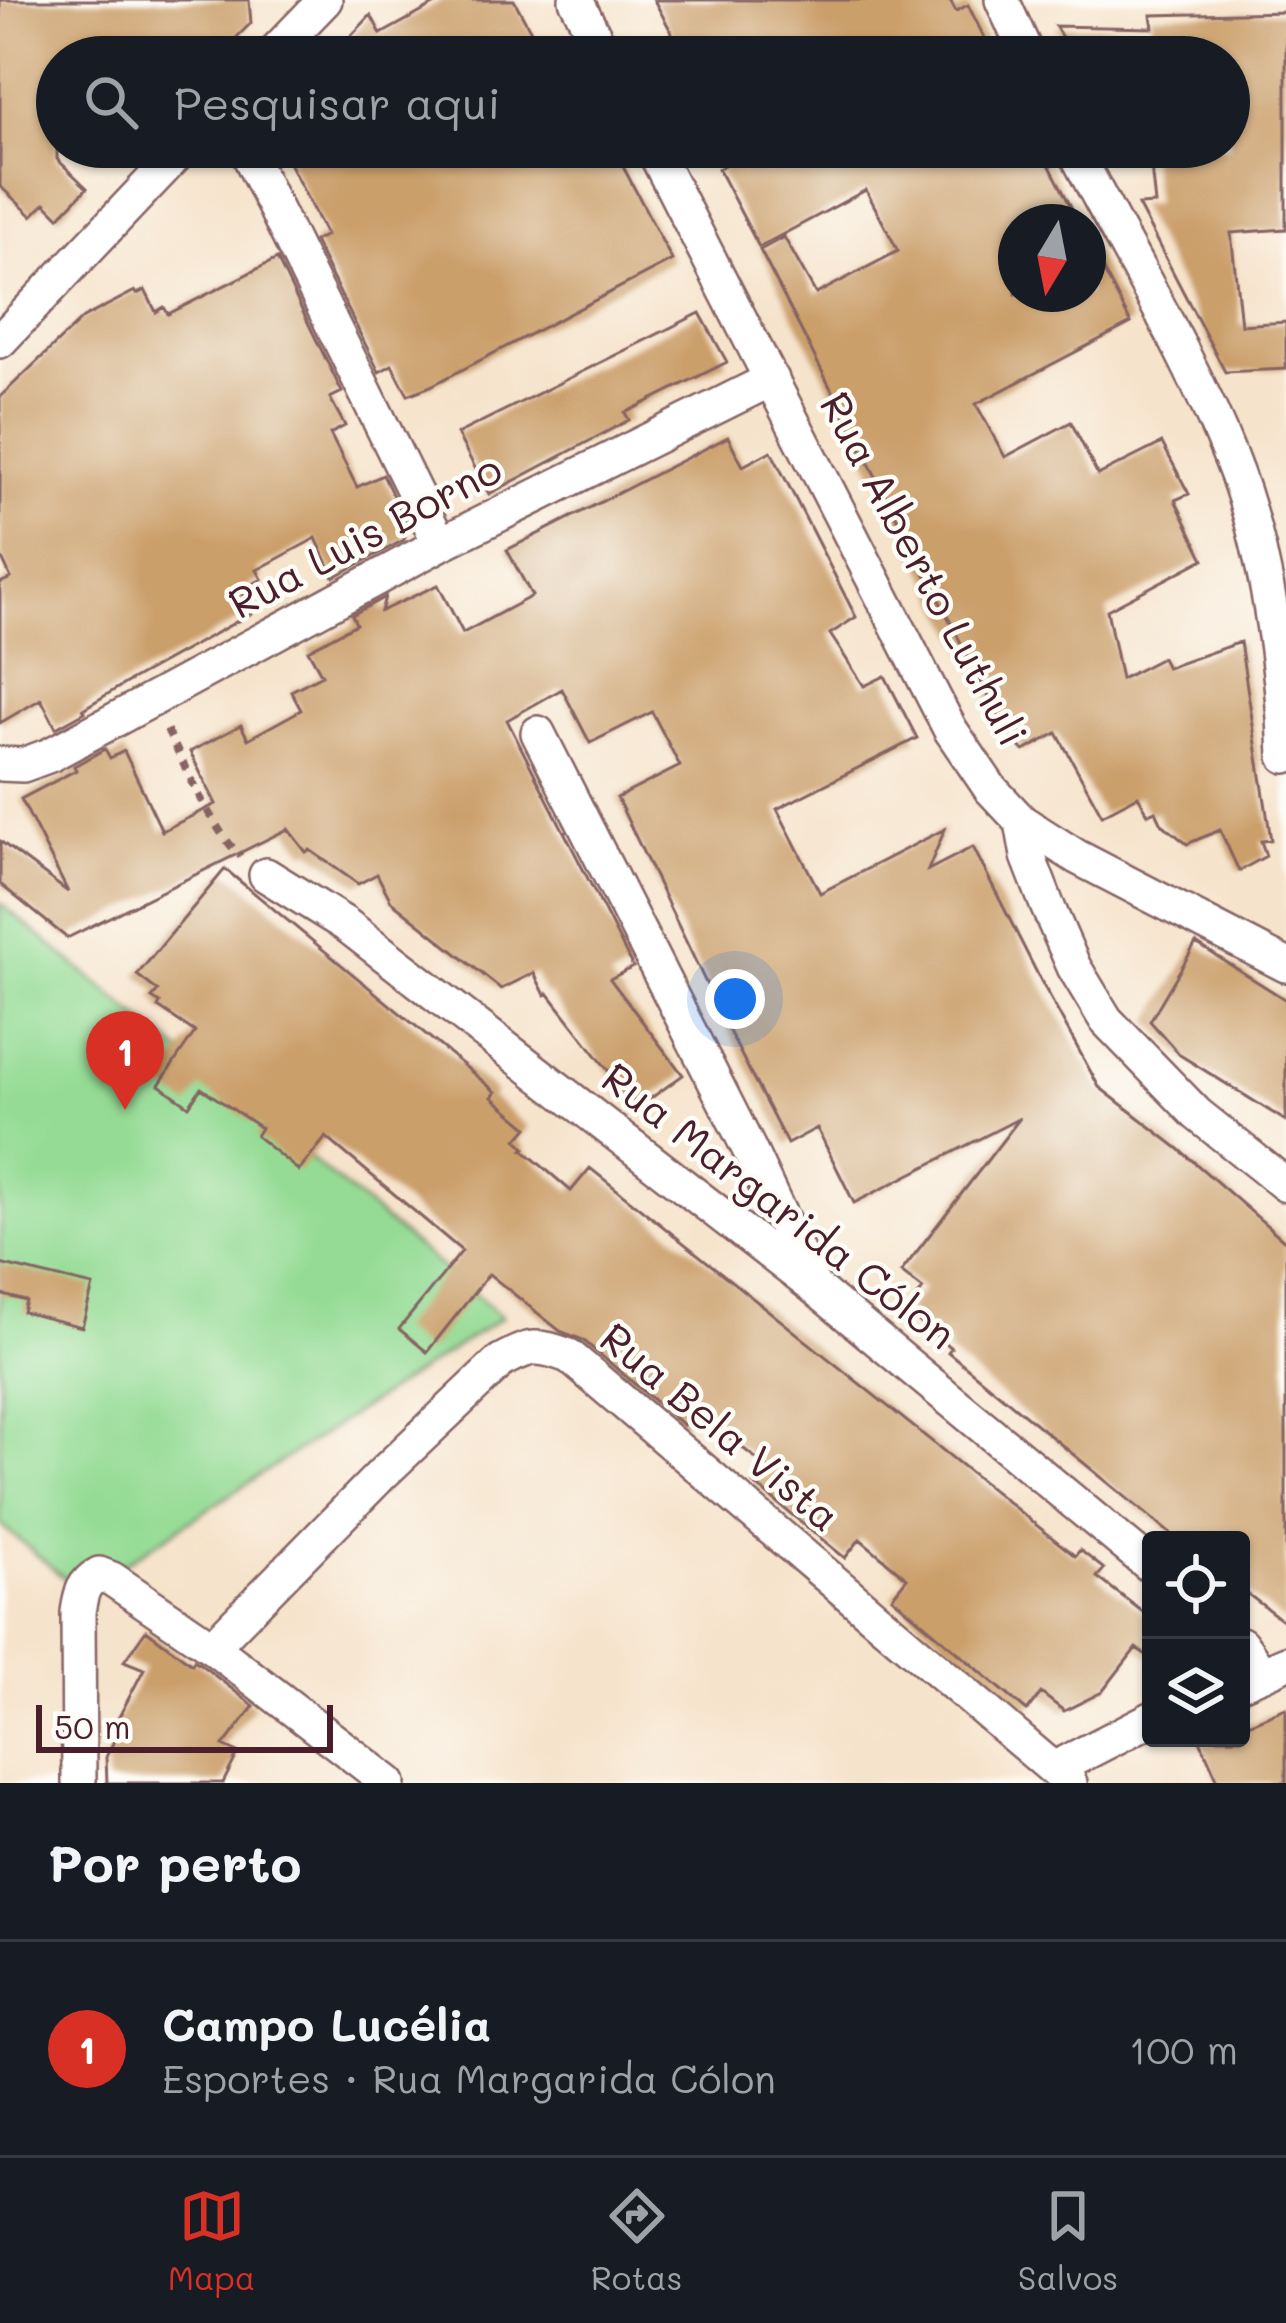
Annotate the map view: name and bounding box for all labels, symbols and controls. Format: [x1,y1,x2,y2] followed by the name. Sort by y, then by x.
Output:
[36,36,1250,168] search box
[78,69,144,135] icon: search
[174,73,501,131] text: Pesquisar aqui
[998,204,1106,312] north arrow
[809,382,1042,755] street label: Rua Alberto Luthuli
[218,440,510,630] street label: Rua Luis Borno
[705,969,765,1029] your location
[86,1011,164,1110] pin: 1
[592,1049,968,1360] street label: Rua Margarida Cólon
[590,1309,852,1542] street label: Rua Bela Vista
[1142,1531,1250,1747] map controls
[1142,1531,1250,1639] button: locate
[1142,1639,1250,1747] button: layers
[36,1699,333,1752] scale bar
[54,1704,130,1747] text: 50 m
[48,1828,301,1895] text: Por perto
[162,1994,491,2052] text: Campo Lucélia
[78,2023,96,2074] text: 1
[1129,2023,1238,2074] text: 100 m
[162,2052,776,2103] text: Esportes · Rua Margarida Cólon
[168,2183,255,2298] tab: Mapa
[591,2183,683,2298] tab: Rotas
[1018,2183,1118,2298] tab: Salvos

